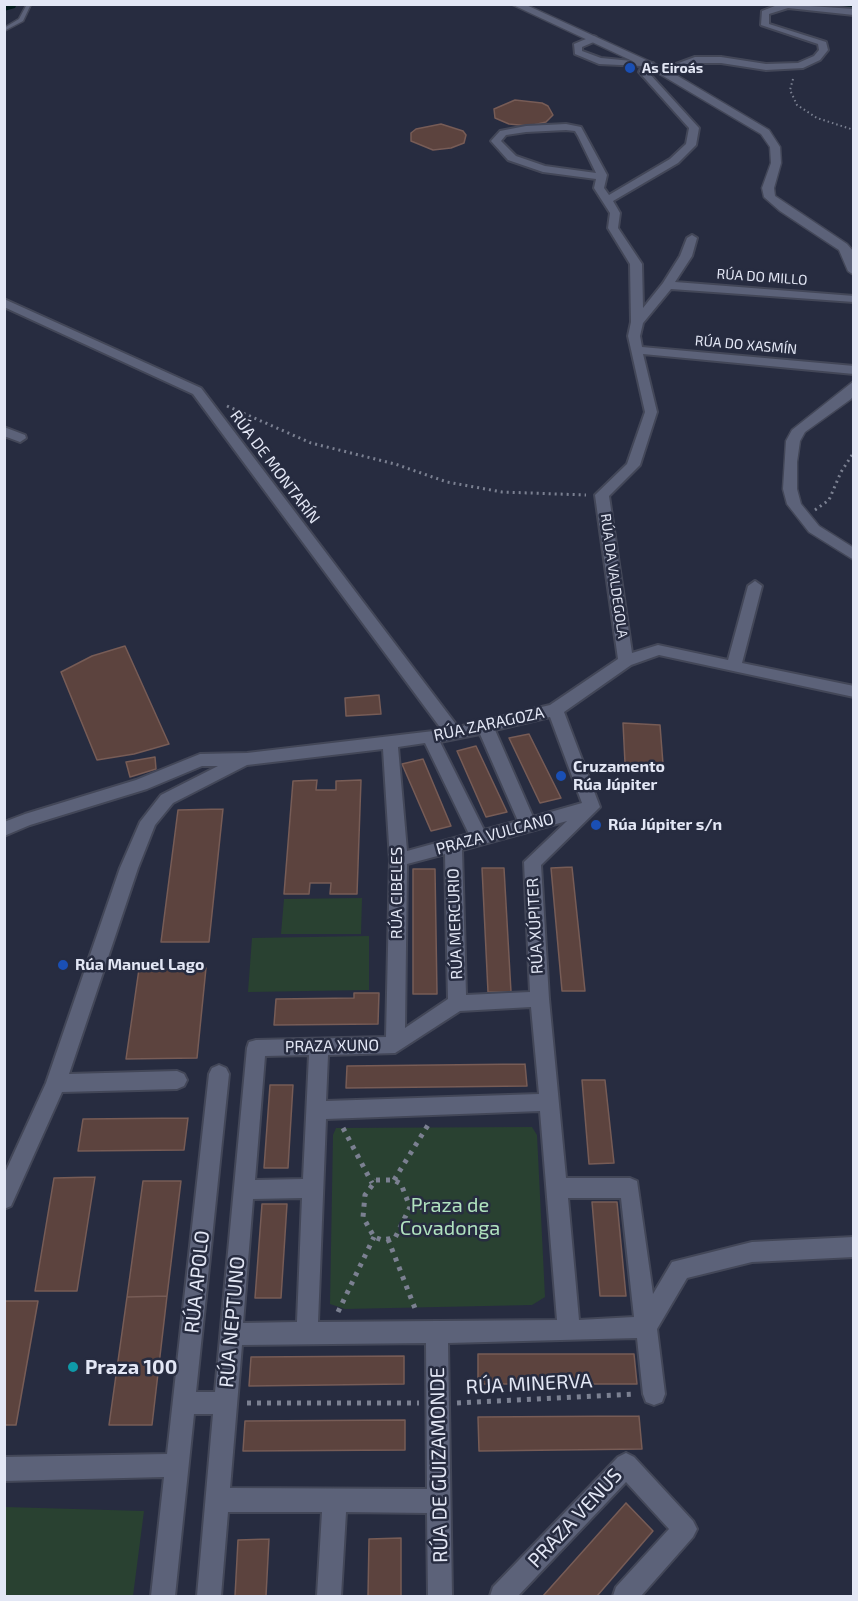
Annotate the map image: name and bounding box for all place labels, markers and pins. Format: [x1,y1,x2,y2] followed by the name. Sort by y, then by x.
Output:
[642,60,703,76] place label: As Eiroás
[623,61,637,75] marker: As Eiroás
[573,757,665,795] place label: Cruzamento Rúa Júpiter
[554,769,568,783] marker: Cruzamento Rúa Júpiter
[608,815,722,835] place label: Rúa Júpiter s/n
[589,818,603,832] marker: Rúa Júpiter s/n
[75,955,204,975] place label: Rúa Manuel Lago
[56,958,70,972] marker: Rúa Manuel Lago
[85,1355,177,1379] place label: Praza 100
[66,1360,80,1374] marker: Praza 100

